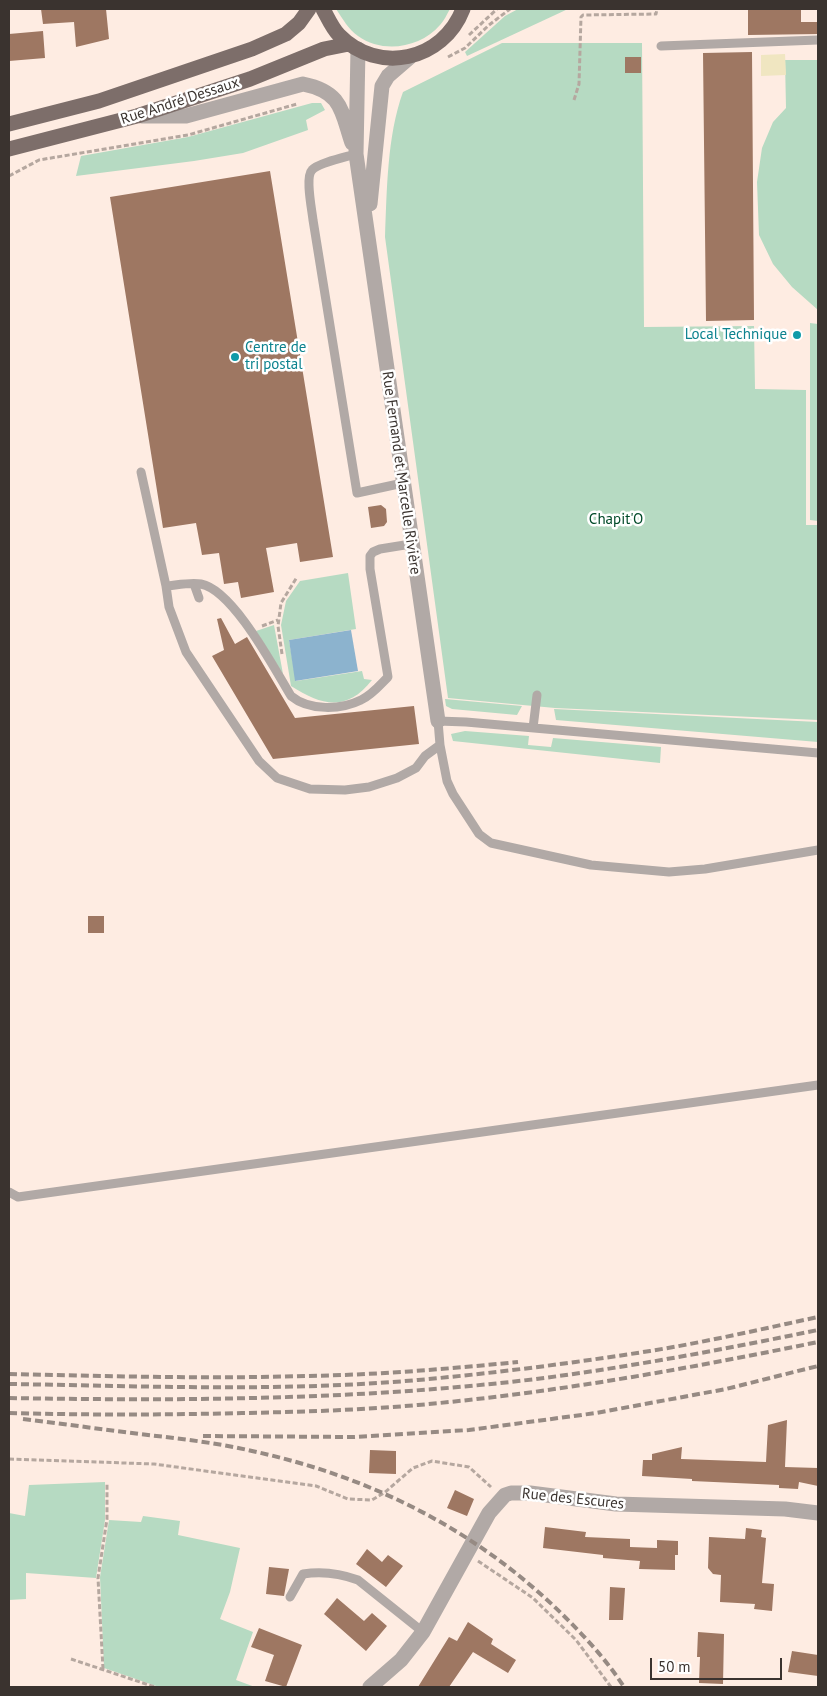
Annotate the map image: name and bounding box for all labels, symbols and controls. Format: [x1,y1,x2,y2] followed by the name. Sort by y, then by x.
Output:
[118,73,242,129] street label: Rue André Dessaux
[685,326,787,344] place label: Local Technique
[791,329,803,341] marker: Local Technique
[245,339,306,374] place label: Centre de tri postal
[229,351,241,363] marker: Centre de tri postal
[378,370,424,576] street label: Rue Fernand et Marcelle Rivière
[589,511,643,529] park label: Chapit'O
[521,1485,625,1513] street label: Rue des Escures
[652,1648,784,1680] scale bar
[658,1657,691,1676] text: 50 m

